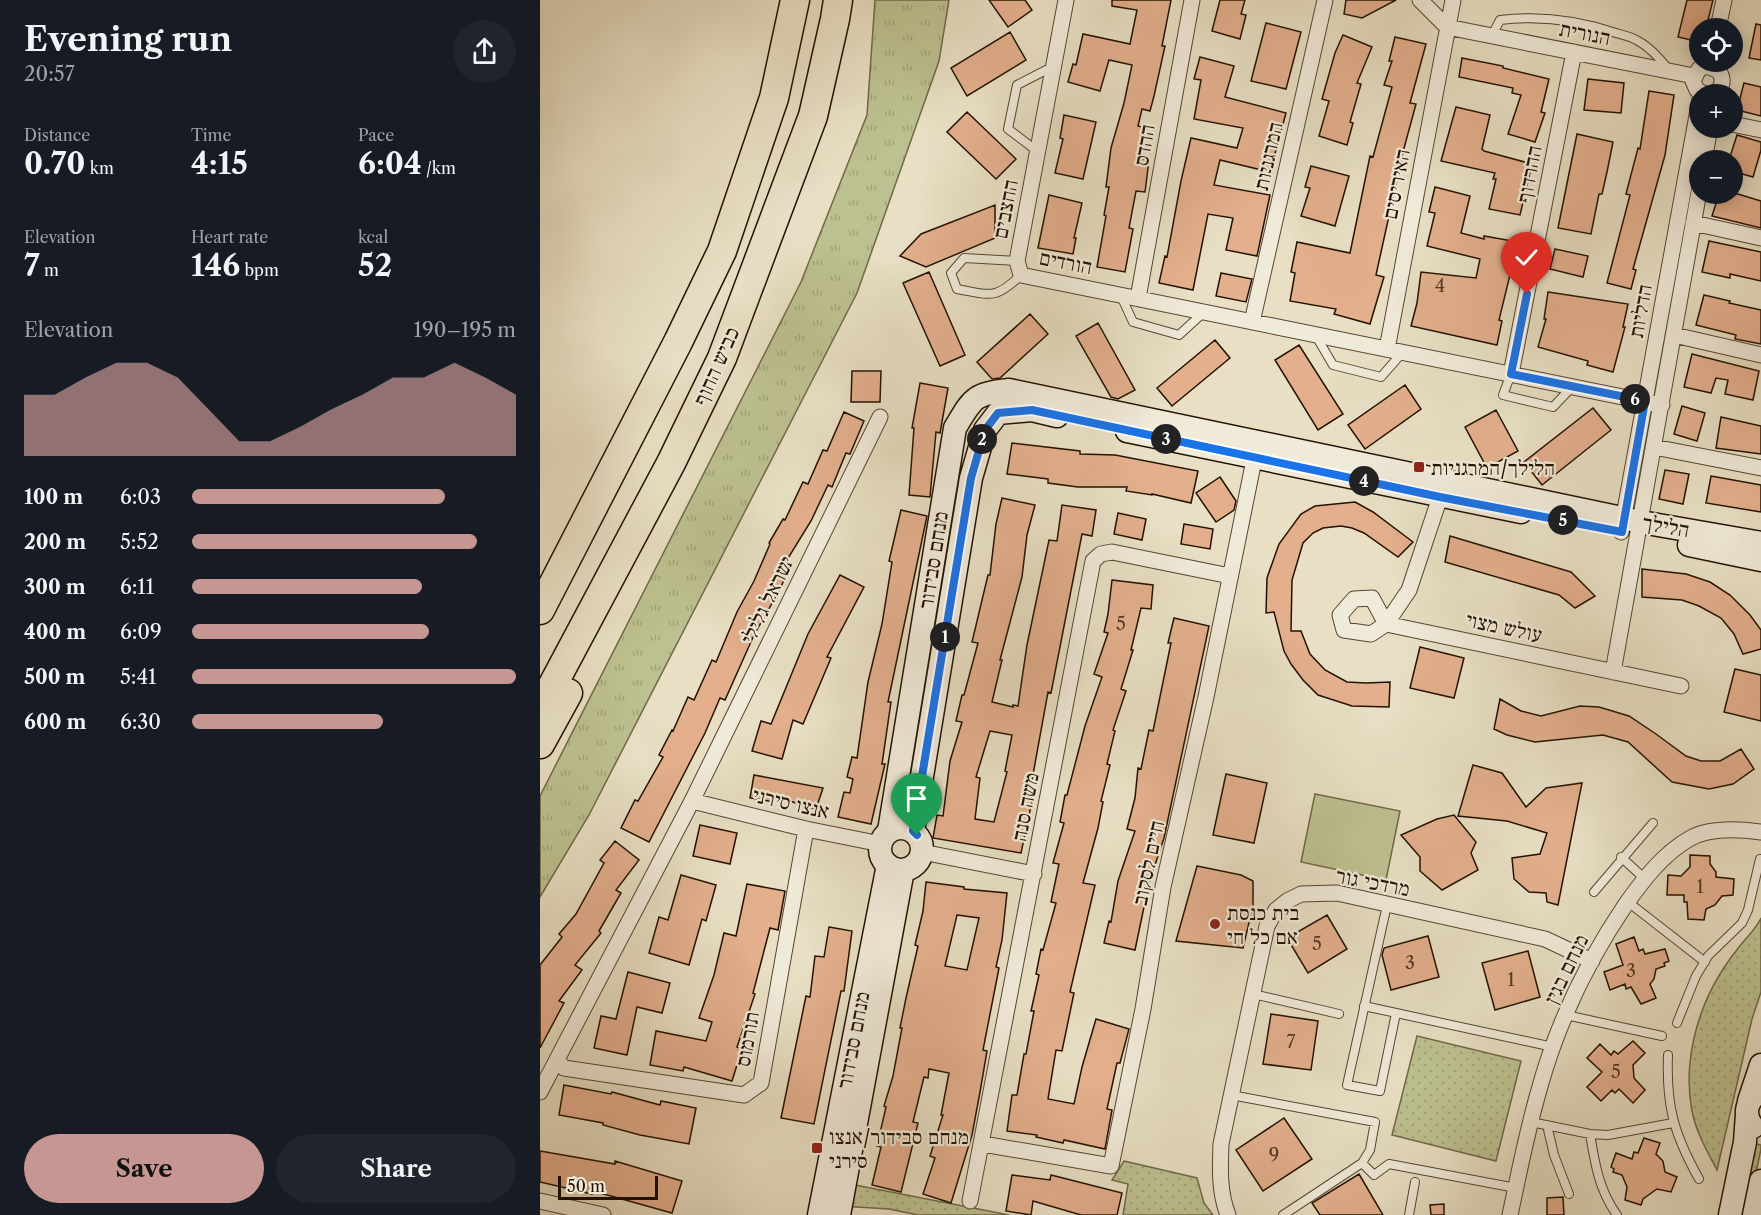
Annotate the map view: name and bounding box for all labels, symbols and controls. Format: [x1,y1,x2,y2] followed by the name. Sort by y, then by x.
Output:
[1557,16,1613,50] street label: הנורית
[1689,18,1743,204] map controls
[1689,18,1743,72] button: locate
[24,19,232,60] text: Evening run
[453,20,516,83] button: share
[24,62,75,86] text: 20:57
[1689,84,1743,138] button: +
[1248,119,1288,193] street label: המרגניות
[1128,122,1160,168] street label: ההדס
[24,125,90,145] text: Distance
[191,125,231,145] text: Time
[358,125,394,145] text: Pace
[1511,143,1547,205] street label: ההרדוף
[24,145,85,182] text: 0.70
[191,145,248,182] text: 4:15
[358,145,422,182] text: 6:04
[1377,147,1415,221] street label: האיריסים
[1689,150,1743,204] button: −
[85,158,114,178] text: km
[422,158,456,178] text: /km
[987,177,1023,241] street label: החצבים
[24,227,95,247] text: Elevation
[191,227,268,247] text: Heart rate
[358,227,388,247] text: kcal
[1501,232,1552,294] pin
[1510,241,1543,274] icon: check
[1037,245,1095,279] street label: הורדים
[24,247,40,284] text: 7
[191,247,240,284] text: 146
[358,247,392,284] text: 52
[40,260,59,280] text: m
[240,260,279,280] text: bpm
[1435,275,1445,297] house number: 4
[1623,282,1657,340] street label: הדליות
[24,318,113,342] text: Elevation
[414,318,516,342] text: 190–195 m
[688,323,744,409] street label: כביש החוף
[1620,384,1650,414] pin: 6
[1630,389,1640,409] text: 6
[967,424,997,454] pin: 2
[1151,424,1181,454] pin: 3
[977,429,987,449] text: 2
[1161,429,1171,449] text: 3
[1431,455,1555,480] place label: הלילך/המרגניות
[1412,460,1426,474] marker: הלילך/המרגניות
[1349,466,1379,496] pin: 4
[1359,471,1369,491] text: 4
[24,485,83,509] text: 100 m
[120,485,161,509] text: 6:03
[1548,505,1578,535] pin: 5
[913,509,953,611] street label: מנחם סבידור
[1559,510,1567,530] text: 5
[1640,510,1692,542] street label: הלילך
[24,530,86,554] text: 200 m
[120,530,159,554] text: 5:52
[735,552,799,648] street label: ישראל גלילי
[24,575,86,599] text: 300 m
[120,575,154,599] text: 6:11
[1464,607,1544,647] street label: עולש מצוי
[1116,613,1126,635] house number: 5
[24,620,86,644] text: 400 m
[120,620,162,644] text: 6:09
[930,622,960,652] pin: 1
[941,627,949,647] text: 1
[24,665,85,689] text: 500 m
[120,665,156,689] text: 5:41
[24,710,86,734] text: 600 m
[120,710,161,734] text: 6:30
[1006,770,1044,844] street label: משה סנה
[891,773,942,835] pin
[750,782,832,824] street label: אנצו סירני
[900,782,933,815] icon: arrive
[1127,818,1169,908] street label: חיים לסקוב
[1334,863,1412,901] street label: מרדכי גור
[1696,876,1704,898] house number: 1
[1227,900,1299,949] place label: בית כנסת אם כל חי
[1208,917,1222,931] marker: בית כנסת אם כל חי
[1538,930,1594,1008] street label: מנחם בגין
[1312,933,1322,955] house number: 5
[1405,952,1415,974] house number: 3
[1626,960,1636,982] house number: 3
[1507,969,1515,991] house number: 1
[831,989,875,1091] street label: מנחם סבידור
[730,1010,764,1068] street label: תורמוס
[1287,1031,1296,1053] house number: 7
[1611,1061,1621,1083] house number: 5
[829,1124,969,1173] place label: מנחם סבידור/אנצו סירני
[24,1134,264,1203] button: Save
[276,1134,516,1203] button: Share
[810,1141,824,1155] marker: מנחם סבידור/אנצו סירני
[1269,1144,1279,1166] house number: 9
[558,1173,658,1200] scale bar
[567,1176,605,1196] text: 50 m

